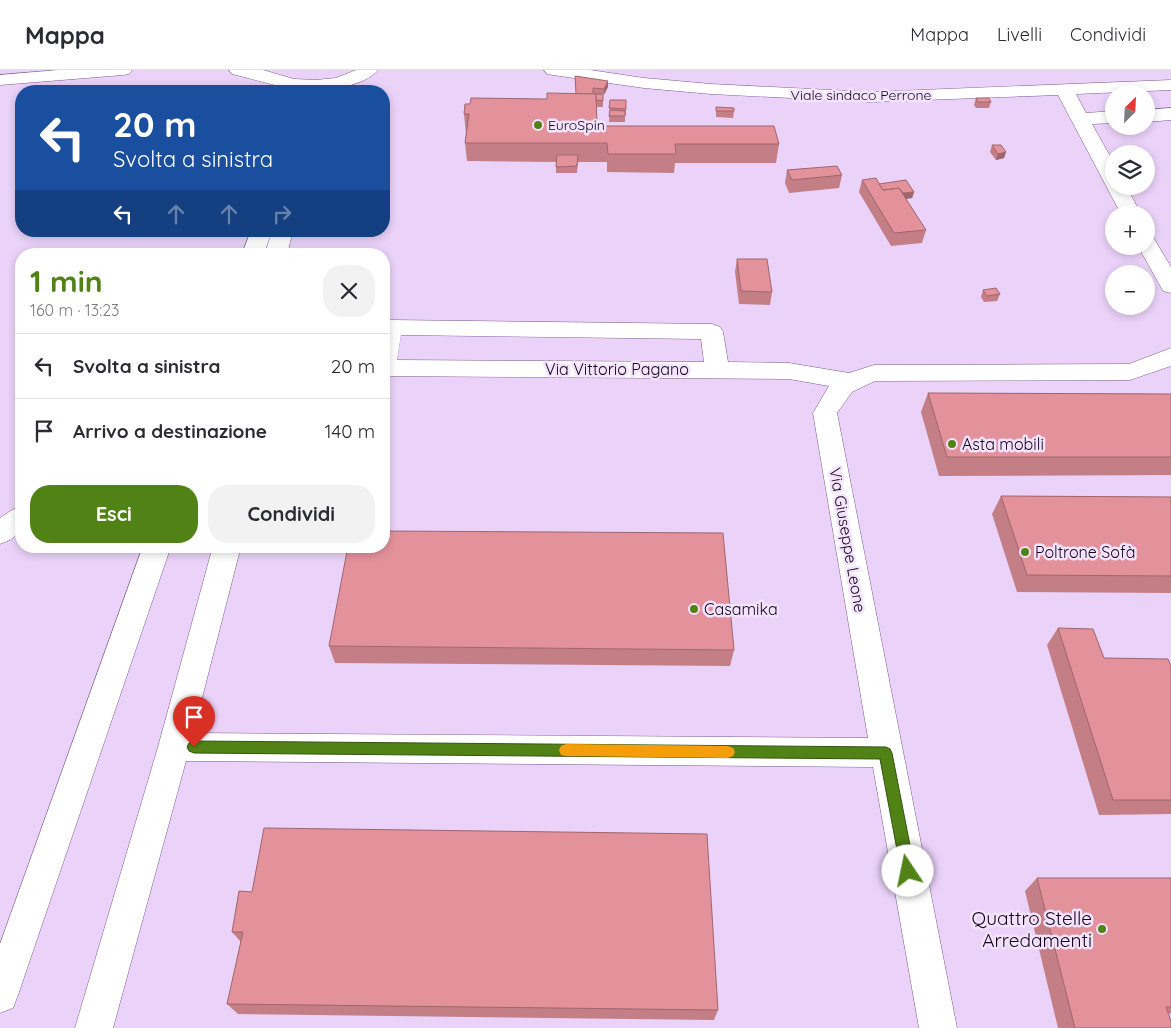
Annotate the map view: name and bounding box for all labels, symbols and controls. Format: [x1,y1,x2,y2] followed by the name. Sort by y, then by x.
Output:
[25,20,105,50] text: Mappa
[910,23,969,46] text: Mappa
[997,23,1042,46] text: Livelli
[1070,23,1146,46] text: Condividi
[1105,85,1155,135] north arrow
[1105,85,1155,315] map controls
[791,86,931,104] street label: Viale sindaco Perrone
[113,102,196,146] text: 20 m
[30,105,95,170] icon: left
[548,116,605,134] place label: EuroSpin
[532,119,544,131] marker: EuroSpin
[113,145,273,173] text: Svolta a sinistra
[1105,145,1155,195] button: layers
[109,200,137,228] icon: left
[162,200,190,228] icon: ahead
[215,200,243,228] icon: ahead
[268,200,296,228] icon: right
[1105,205,1155,255] button: +
[30,262,103,300] text: 1 min
[323,265,375,317] button: close
[1105,265,1155,315] button: −
[30,300,119,320] text: 160 m · 13:23
[30,352,58,380] icon: left
[73,354,220,378] text: Svolta a sinistra
[331,354,375,378] text: 20 m
[545,359,689,379] street label: Via Vittorio Pagano
[30,417,58,445] icon: arrive
[73,419,267,443] text: Arrivo a destinazione
[324,419,375,443] text: 140 m
[962,434,1044,454] place label: Asta mobili
[946,438,958,450] marker: Asta mobili
[825,466,871,614] street label: Via Giuseppe Leone
[30,485,198,543] button: Esci
[208,485,375,543] button: Condividi
[1035,542,1135,562] place label: Poltrone Sofà
[1019,546,1031,558] marker: Poltrone Sofà
[704,599,778,619] place label: Casamika
[688,603,700,615] marker: Casamika
[173,696,215,747] pin
[180,703,208,731] icon: arrive
[881,844,933,896] position arrow
[971,906,1092,952] place label: Quattro Stelle Arredamenti
[1096,923,1108,935] marker: Quattro Stelle Arredamenti

